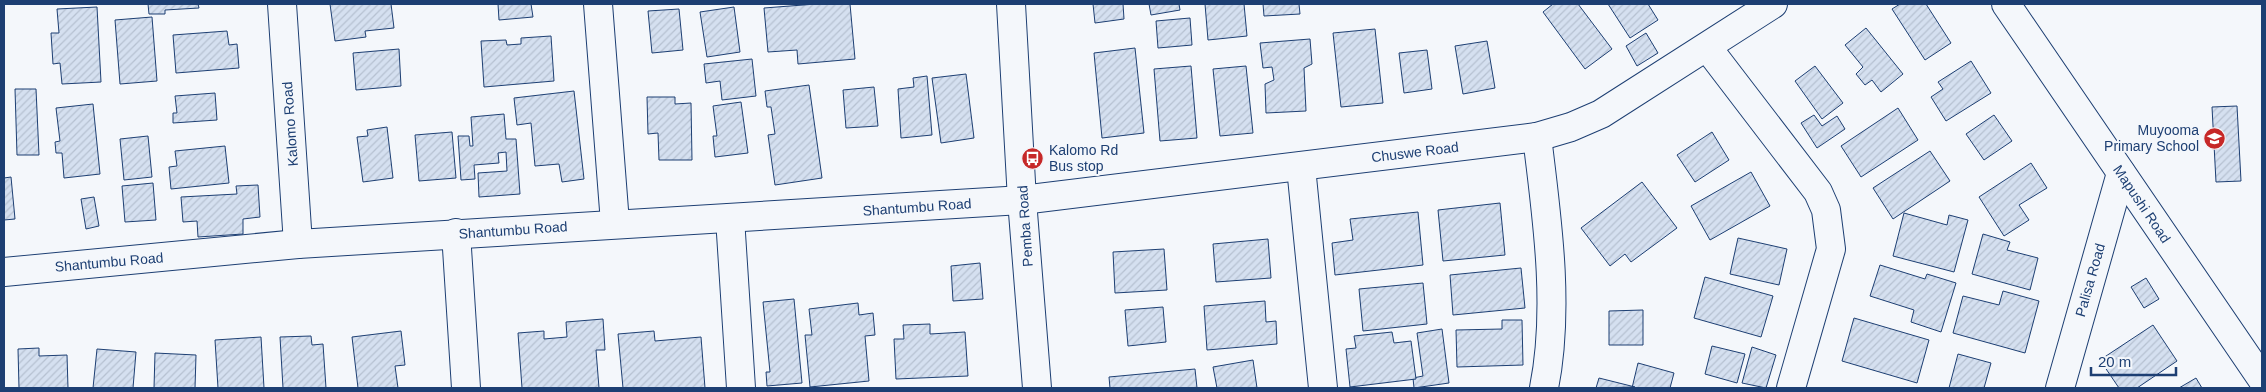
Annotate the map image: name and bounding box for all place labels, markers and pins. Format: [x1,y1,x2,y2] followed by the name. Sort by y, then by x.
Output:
[2104,122,2199,154] place label: Muyooma Primary School
[2203,126,2227,150] school or university icon: Muyooma Primary School
[1049,142,1118,174] place label: Kalomo Rd Bus stop
[1021,146,1045,170] bus stop icon: Kalomo Rd Bus stop

